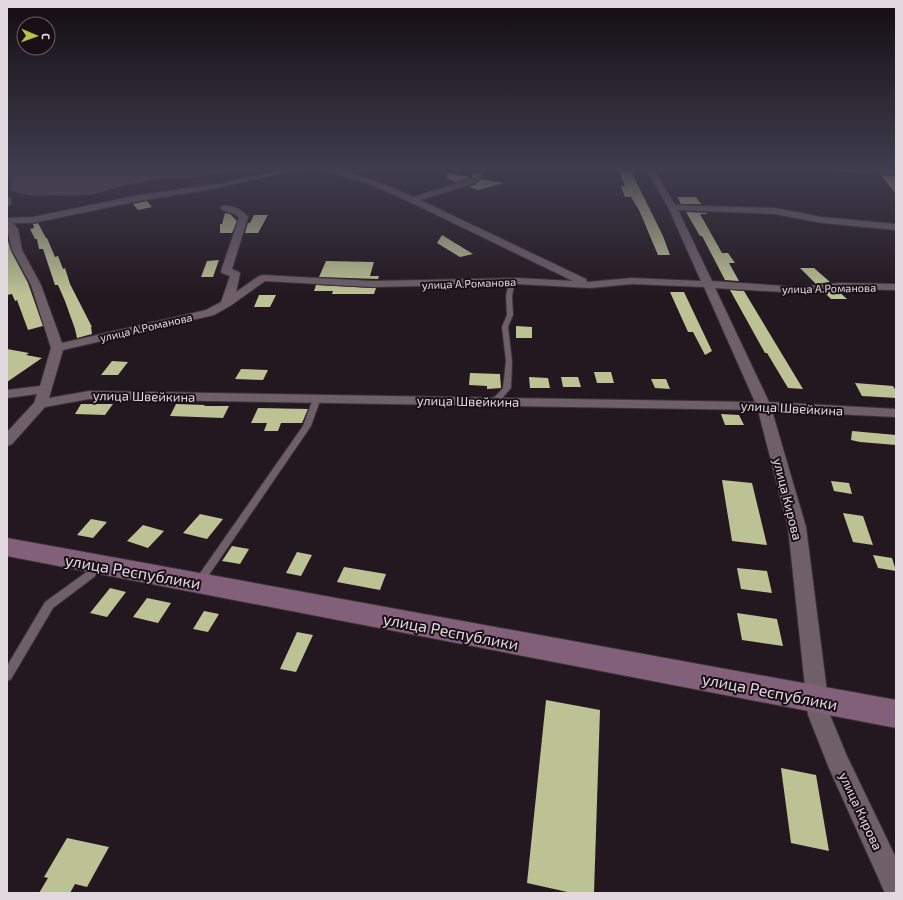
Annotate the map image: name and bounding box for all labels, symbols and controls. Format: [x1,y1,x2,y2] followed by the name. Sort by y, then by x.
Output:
[16,16,56,56] north arrow
[40,33,53,40] text: С
[422,275,516,292] street label: улица А.Романова
[782,281,876,296] street label: улица А.Романова
[99,310,194,345] street label: улица А.Романова
[93,387,195,405] street label: улица Швейкина
[417,392,519,410] street label: улица Швейкина
[740,397,844,419] street label: улица Швейкина
[770,456,806,542] street label: улица Кирова
[64,550,202,593] street label: улица Республики
[382,609,520,654] street label: улица Республики
[701,669,839,714] street label: улица Республики
[836,770,886,852] street label: улица Кирова

